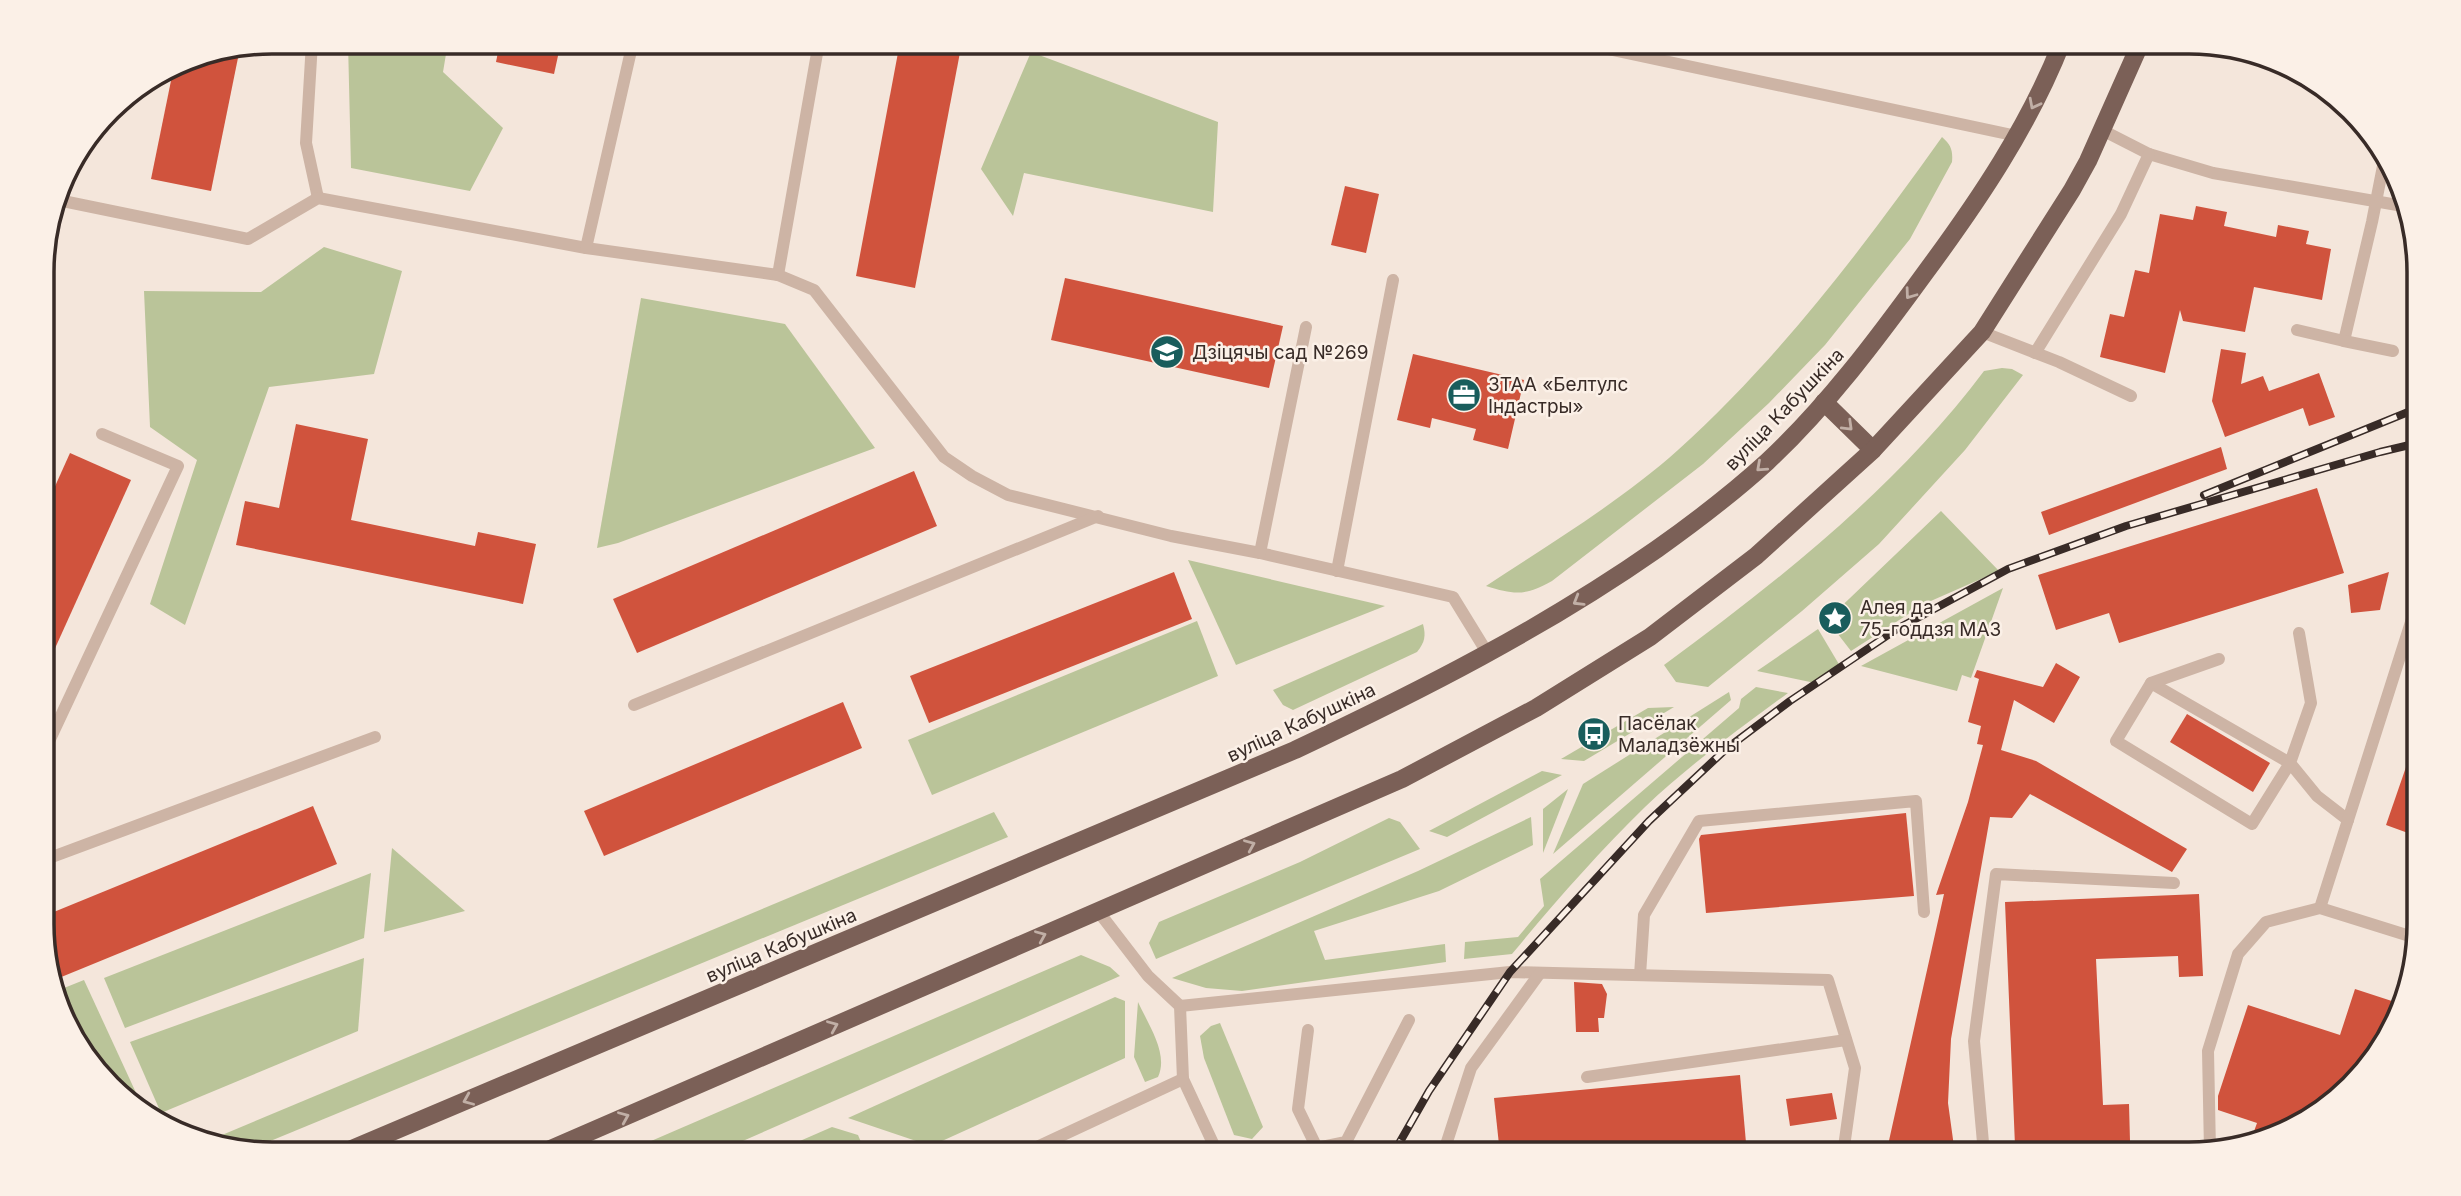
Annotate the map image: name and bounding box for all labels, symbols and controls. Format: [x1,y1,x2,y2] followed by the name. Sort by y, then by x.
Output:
[2028,97,2042,109] one-way arrow
[1905,287,1918,299] one-way arrow
[1148,333,1186,371] school or university icon: Дзіцячы сад №269
[1192,341,1369,364] place label: Дзіцячы сад №269
[1720,343,1849,475] street label: вуліца Кабушкіна
[1488,373,1628,418] place label: ЗТАА «Белтулс Iндастры»
[1445,376,1483,414] office icon: ЗТАА «Белтулс Iндастры»
[1840,418,1853,431] one-way arrow
[1757,458,1770,471] one-way arrow
[1573,592,1586,605] one-way arrow
[1860,596,2001,641] place label: Алея да 75-годдзя МАЗ
[1816,599,1854,637] place icon: Алея да 75-годдзя МАЗ
[1223,678,1379,767] street label: вуліца Кабушкіна
[1618,712,1740,757] place label: Пасёлак Маладзёжны
[1575,715,1613,753] bus stop icon: Пасёлак Маладзёжны
[1243,839,1255,853] one-way arrow
[702,903,860,988] street label: вуліца Кабушкіна
[1034,930,1047,944] one-way arrow
[825,1020,838,1034] one-way arrow
[462,1092,475,1106] one-way arrow
[617,1111,629,1125] one-way arrow

